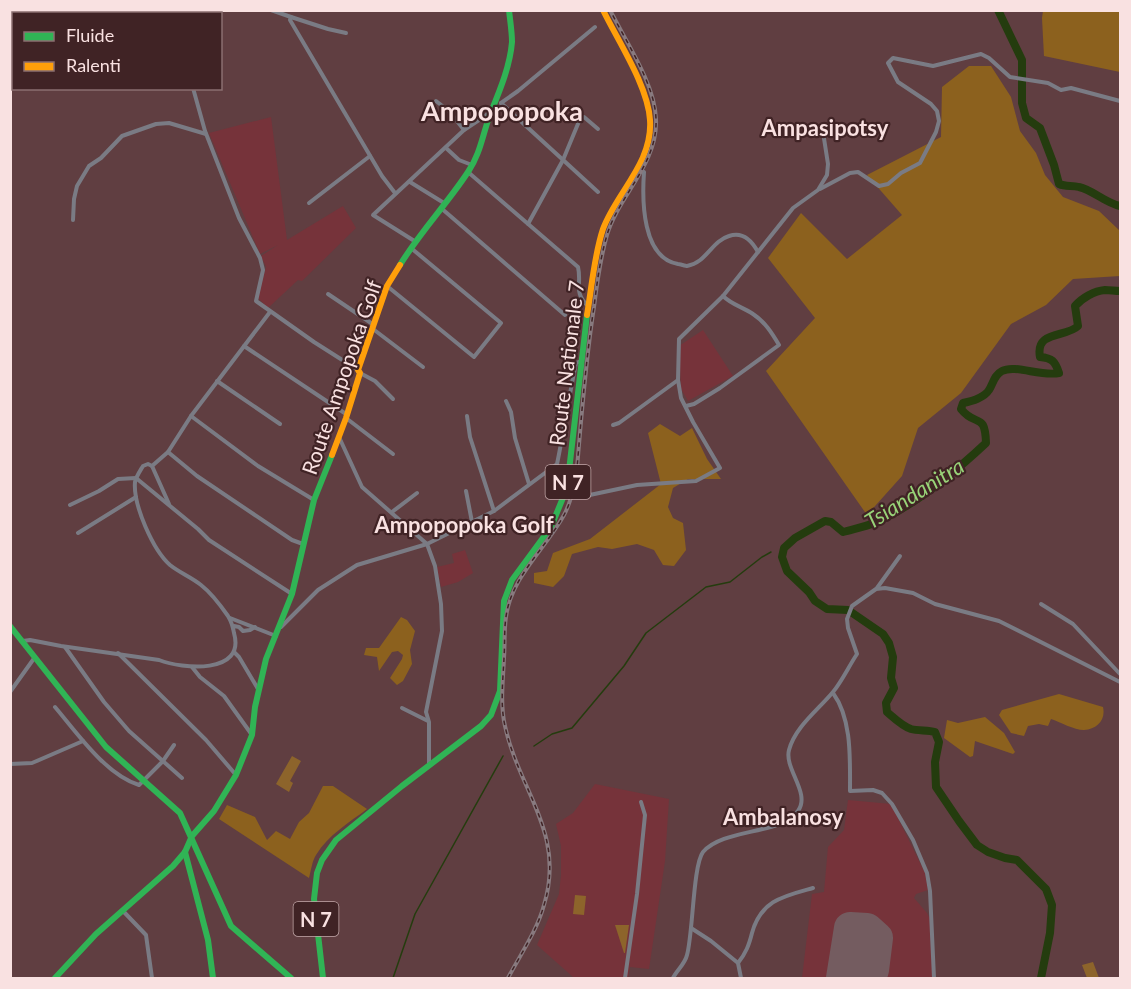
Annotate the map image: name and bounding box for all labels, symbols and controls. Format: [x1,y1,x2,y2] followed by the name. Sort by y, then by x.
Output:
[12,12,222,90] legend
[66,24,114,46] text: Fluide
[66,54,121,76] text: Ralenti
[420,94,583,127] district label: Ampopopoka
[761,114,889,141] district label: Ampasipotsy
[296,276,386,478] street label: Route Ampopoka Golf
[543,279,589,447] street label: Route Nationale 7
[859,452,969,534] water label: Tsiandanitra
[546,465,590,499] road number: N 7
[373,511,554,538] district label: Ampopopoka Golf
[722,803,843,830] district label: Ambalanosy
[294,902,338,936] road number: N 7

